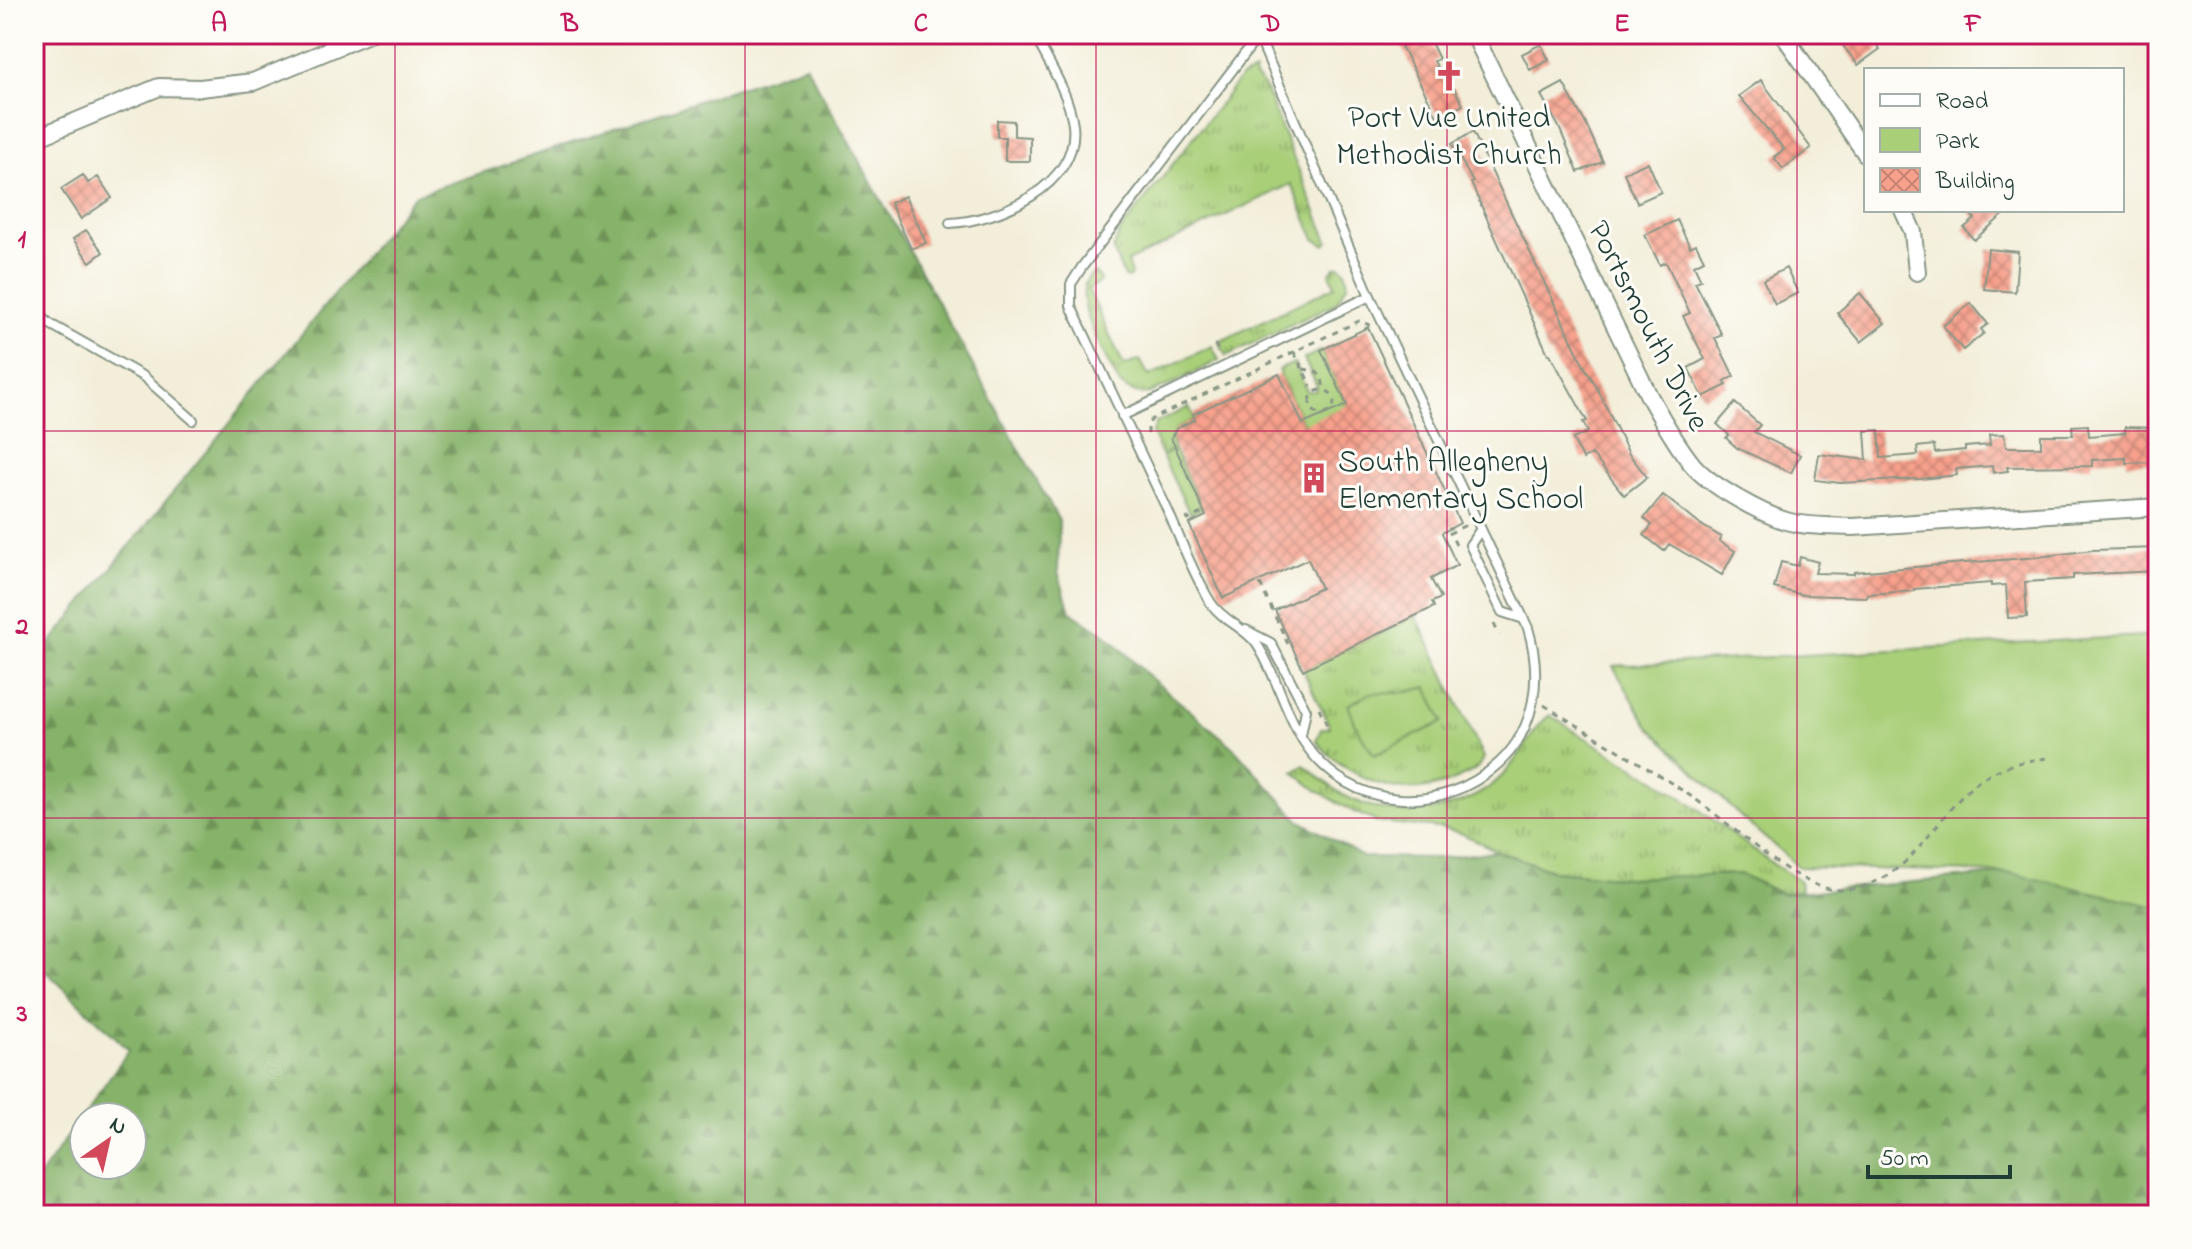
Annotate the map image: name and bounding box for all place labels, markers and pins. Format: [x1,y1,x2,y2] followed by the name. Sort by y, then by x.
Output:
[1432,59,1466,93] church icon: Port Vue United Methodist Church
[1336,96,1562,180] place label: Port Vue United Methodist Church
[1338,440,1583,524] place label: South Allegheny Elementary School
[1297,461,1331,495] building icon: South Allegheny Elementary School

